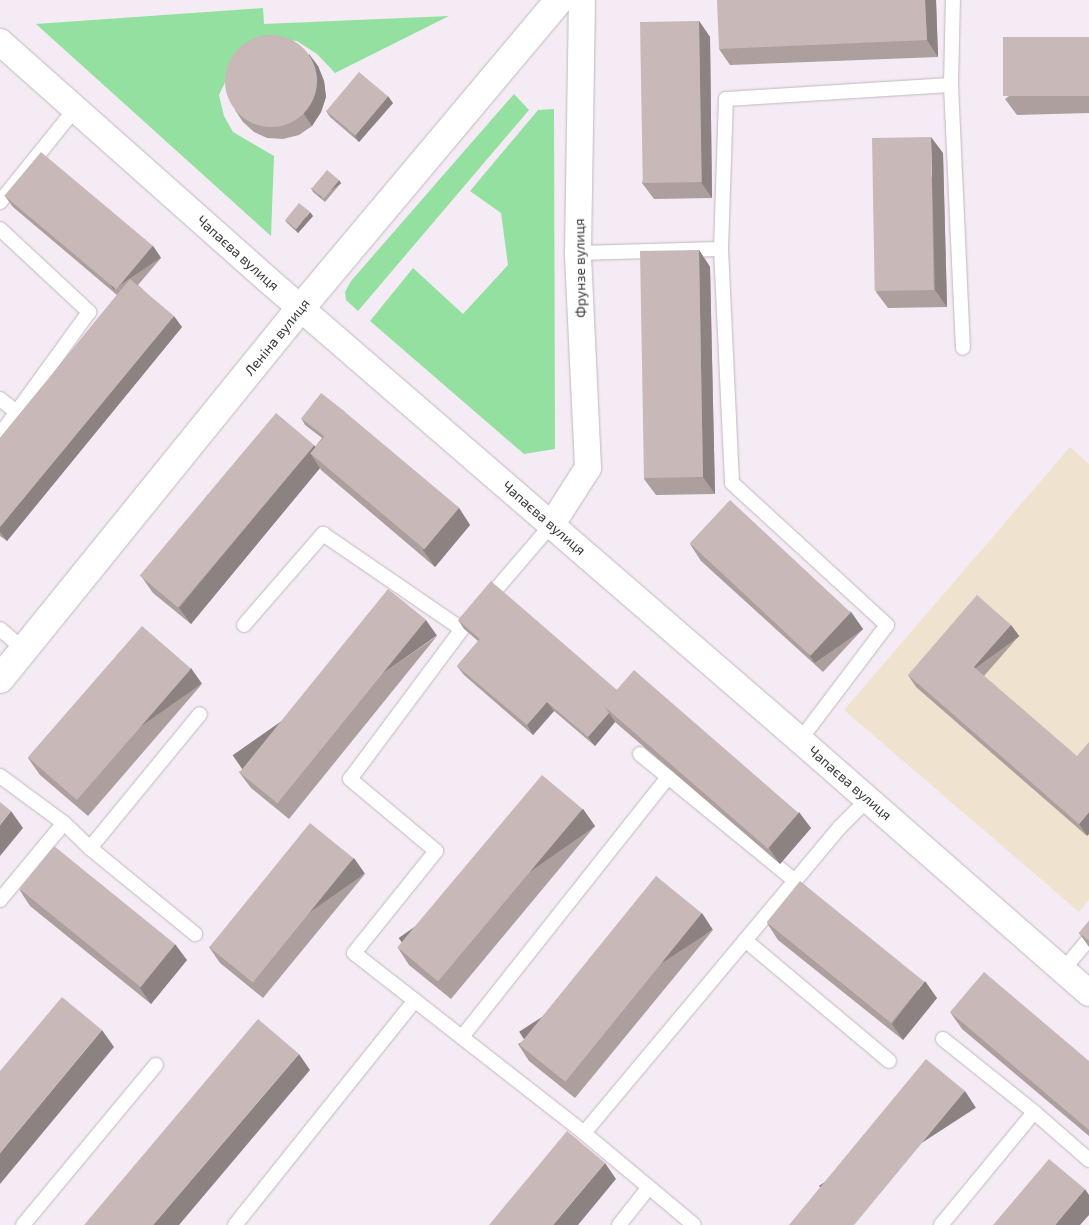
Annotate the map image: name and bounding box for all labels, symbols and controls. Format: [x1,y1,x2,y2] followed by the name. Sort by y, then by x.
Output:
[194,212,282,294] street label: Чапаєва вулиця
[571,218,589,318] street label: Фрунзе вулиця
[241,295,313,379] street label: Леніна вулиця
[499,477,589,559] street label: Чапаєва вулиця
[805,742,895,824] street label: Чапаєва вулиця

